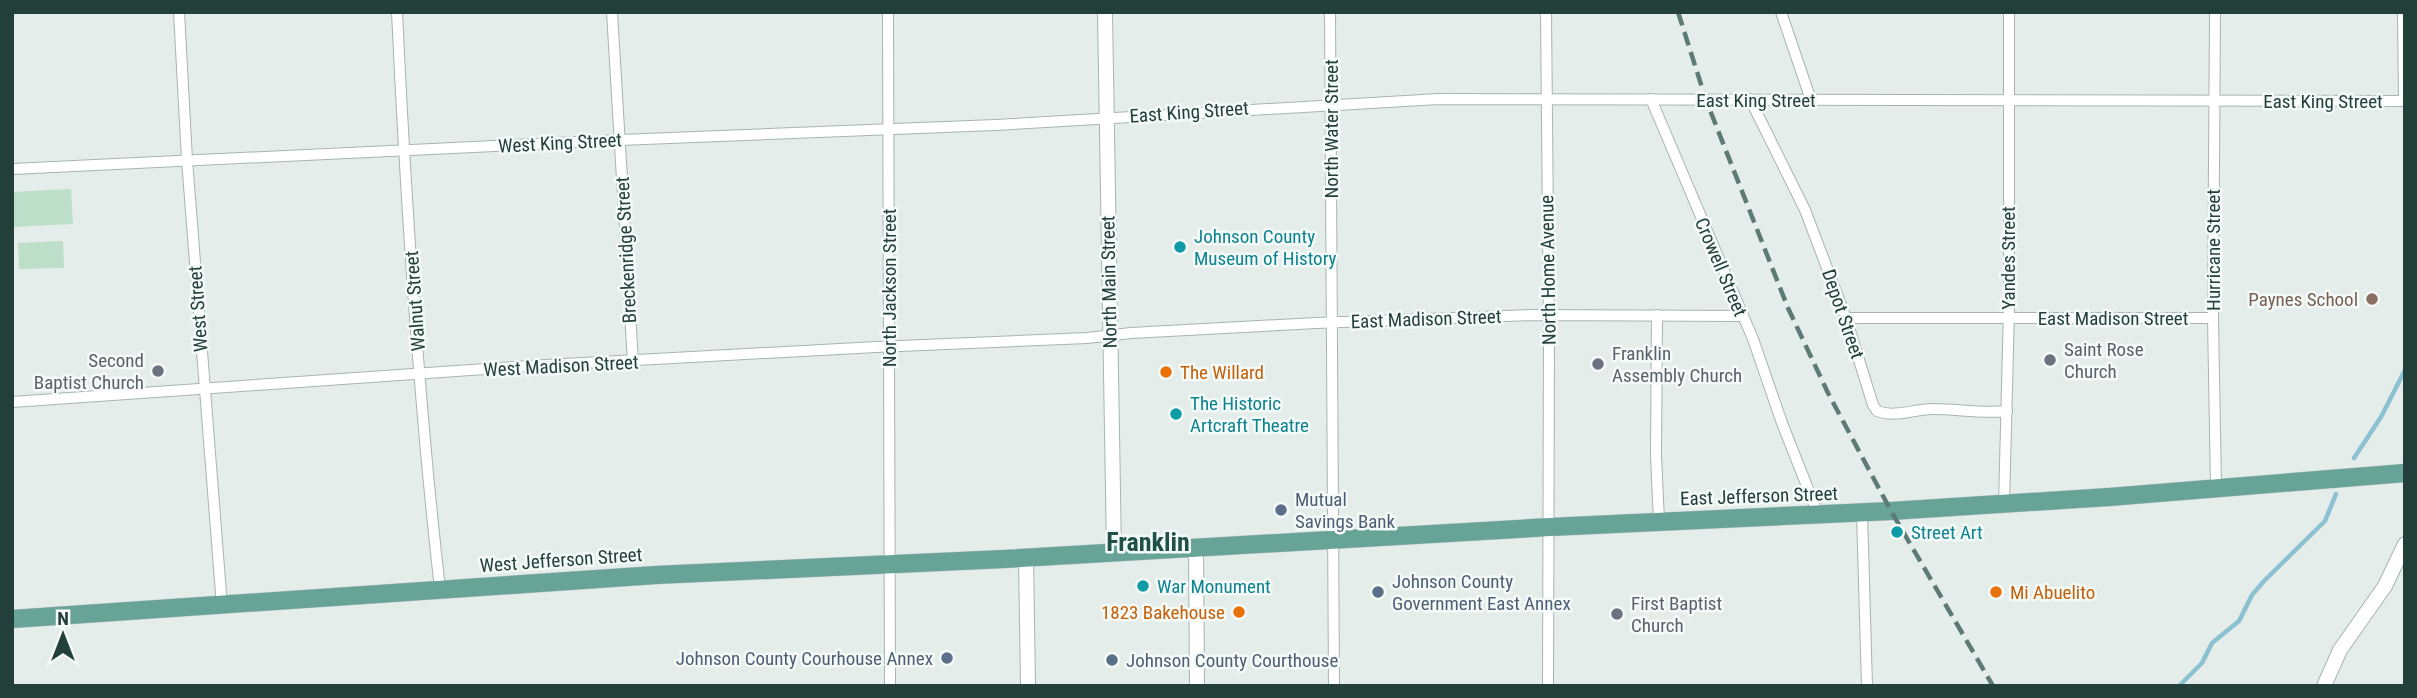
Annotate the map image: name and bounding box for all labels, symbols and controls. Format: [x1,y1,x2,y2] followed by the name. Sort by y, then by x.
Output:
[1320,59,1343,199] street label: North Water Street
[1696,89,1816,112] street label: East King Street
[2263,90,2383,113] street label: East King Street
[1129,96,1249,128] street label: East King Street
[498,128,622,158] street label: West King Street
[611,176,641,324] street label: Breckenridge Street
[2202,189,2225,311] street label: Hurricane Street
[1535,195,1561,345] street label: North Home Avenue
[1997,206,2020,310] street label: Yandes Street
[878,209,901,367] street label: North Jackson Street
[1690,214,1752,320] street label: Crowell Street
[1096,215,1122,349] street label: North Main Street
[1194,225,1337,270] place label: Johnson County Museum of History
[1172,239,1188,255] marker: Johnson County Museum of History
[400,250,430,352] street label: Walnut Street
[184,265,212,353] street label: West Street
[1817,266,1869,362] street label: Depot Street
[2248,288,2358,311] place label: Paynes School
[2364,291,2380,307] marker: Paynes School
[1350,305,1502,333] street label: East Madison Street
[2038,307,2188,330] street label: East Madison Street
[2064,338,2144,383] place label: Saint Rose Church
[1612,342,1742,387] place label: Franklin Assembly Church
[34,349,144,394] place label: Second Baptist Church
[483,350,639,382] street label: West Madison Street
[2042,352,2058,368] marker: Saint Rose Church
[1590,356,1606,372] marker: Franklin Assembly Church
[1180,361,1264,384] place label: The Willard
[150,363,166,379] marker: Second Baptist Church
[1158,364,1174,380] marker: The Willard
[1190,392,1309,437] place label: The Historic Artcraft Theatre
[1168,406,1184,422] marker: The Historic Artcraft Theatre
[1680,482,1838,510] street label: East Jefferson Street
[1295,488,1396,533] place label: Mutual Savings Bank
[1273,502,1289,518] marker: Mutual Savings Bank
[1911,521,1983,544] place label: Street Art
[1889,524,1905,540] marker: Street Art
[1106,527,1190,557] district label: Franklin
[479,543,643,577] street label: West Jefferson Street
[1392,570,1571,615] place label: Johnson County Government East Annex
[1157,575,1271,598] place label: War Monument
[1135,578,1151,594] marker: War Monument
[2010,581,2095,604] place label: Mi Abuelito
[1370,584,1386,600] marker: Johnson County Government East Annex
[1988,584,2004,600] marker: Mi Abuelito
[1631,592,1722,637] place label: First Baptist Church
[28,600,98,670] north arrow
[1101,601,1225,624] place label: 1823 Bakehouse
[1231,604,1247,620] marker: 1823 Bakehouse
[1609,606,1625,622] marker: First Baptist Church
[57,607,69,630] text: N
[676,647,933,670] place label: Johnson County Courhouse Annex
[1126,649,1338,672] place label: Johnson County Courthouse
[939,650,955,666] marker: Johnson County Courhouse Annex
[1104,652,1120,668] marker: Johnson County Courthouse

